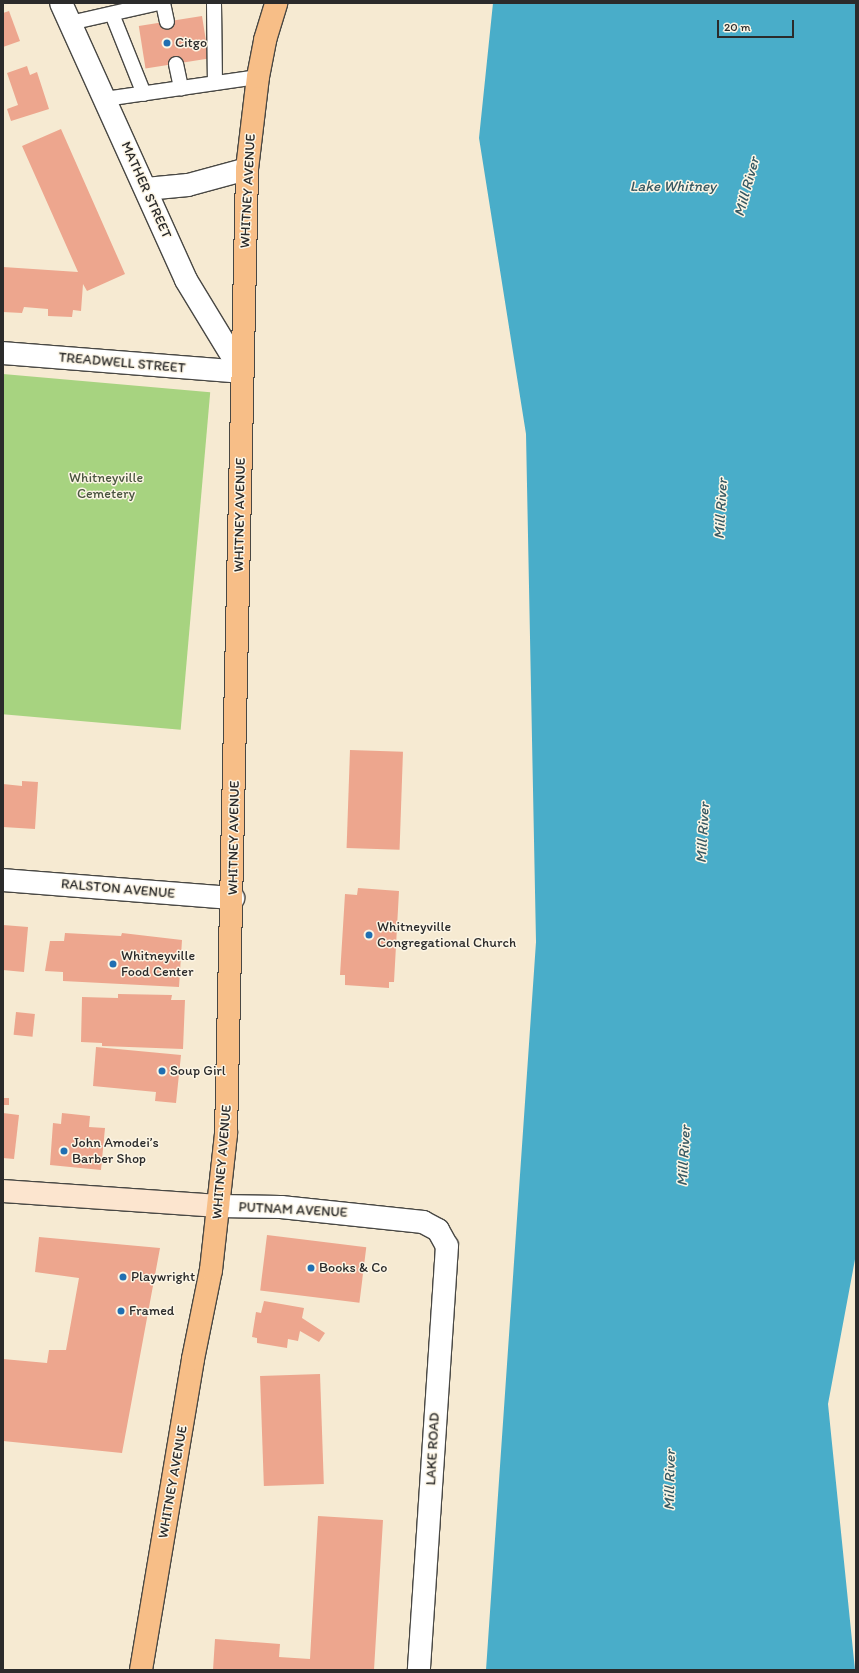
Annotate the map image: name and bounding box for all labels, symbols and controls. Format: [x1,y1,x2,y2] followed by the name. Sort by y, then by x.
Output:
[719,12,796,38] scale bar
[724,20,751,34] text: 20 m
[175,35,207,51] place label: Citgo
[162,38,172,48] marker: Citgo
[237,134,259,248] street label: WHITNEY AVENUE
[117,139,175,241] street label: MATHER STREET
[731,156,763,218] water label: Mill River
[630,178,716,196] water label: Lake Whitney
[58,349,186,377] street label: TREADWELL STREET
[231,458,249,572] street label: WHITNEY AVENUE
[69,470,143,502] park label: Whitneyville Cemetery
[710,479,732,539] water label: Mill River
[225,781,243,895] street label: WHITNEY AVENUE
[692,803,714,863] water label: Mill River
[61,876,175,902] street label: RALSTON AVENUE
[377,919,517,952] place label: Whitneyville Congregational Church
[364,930,374,940] marker: Whitneyville Congregational Church
[121,948,195,980] place label: Whitneyville Food Center
[108,959,118,969] marker: Whitneyville Food Center
[170,1063,226,1079] place label: Soup Girl
[157,1066,167,1076] marker: Soup Girl
[209,1104,235,1220] street label: WHITNEY AVENUE
[673,1126,695,1186] water label: Mill River
[72,1135,158,1168] place label: John Amodei’s Barber Shop
[59,1146,69,1156] marker: John Amodei’s Barber Shop
[238,1199,348,1221] street label: PUTNAM AVENUE
[319,1260,387,1276] place label: Books & Co
[306,1263,316,1273] marker: Books & Co
[131,1269,195,1285] place label: Playwright
[118,1272,128,1282] marker: Playwright
[129,1303,174,1319] place label: Framed
[116,1306,126,1316] marker: Framed
[423,1413,443,1485] street label: LAKE ROAD
[155,1424,191,1540] street label: WHITNEY AVENUE
[660,1450,680,1510] water label: Mill River

